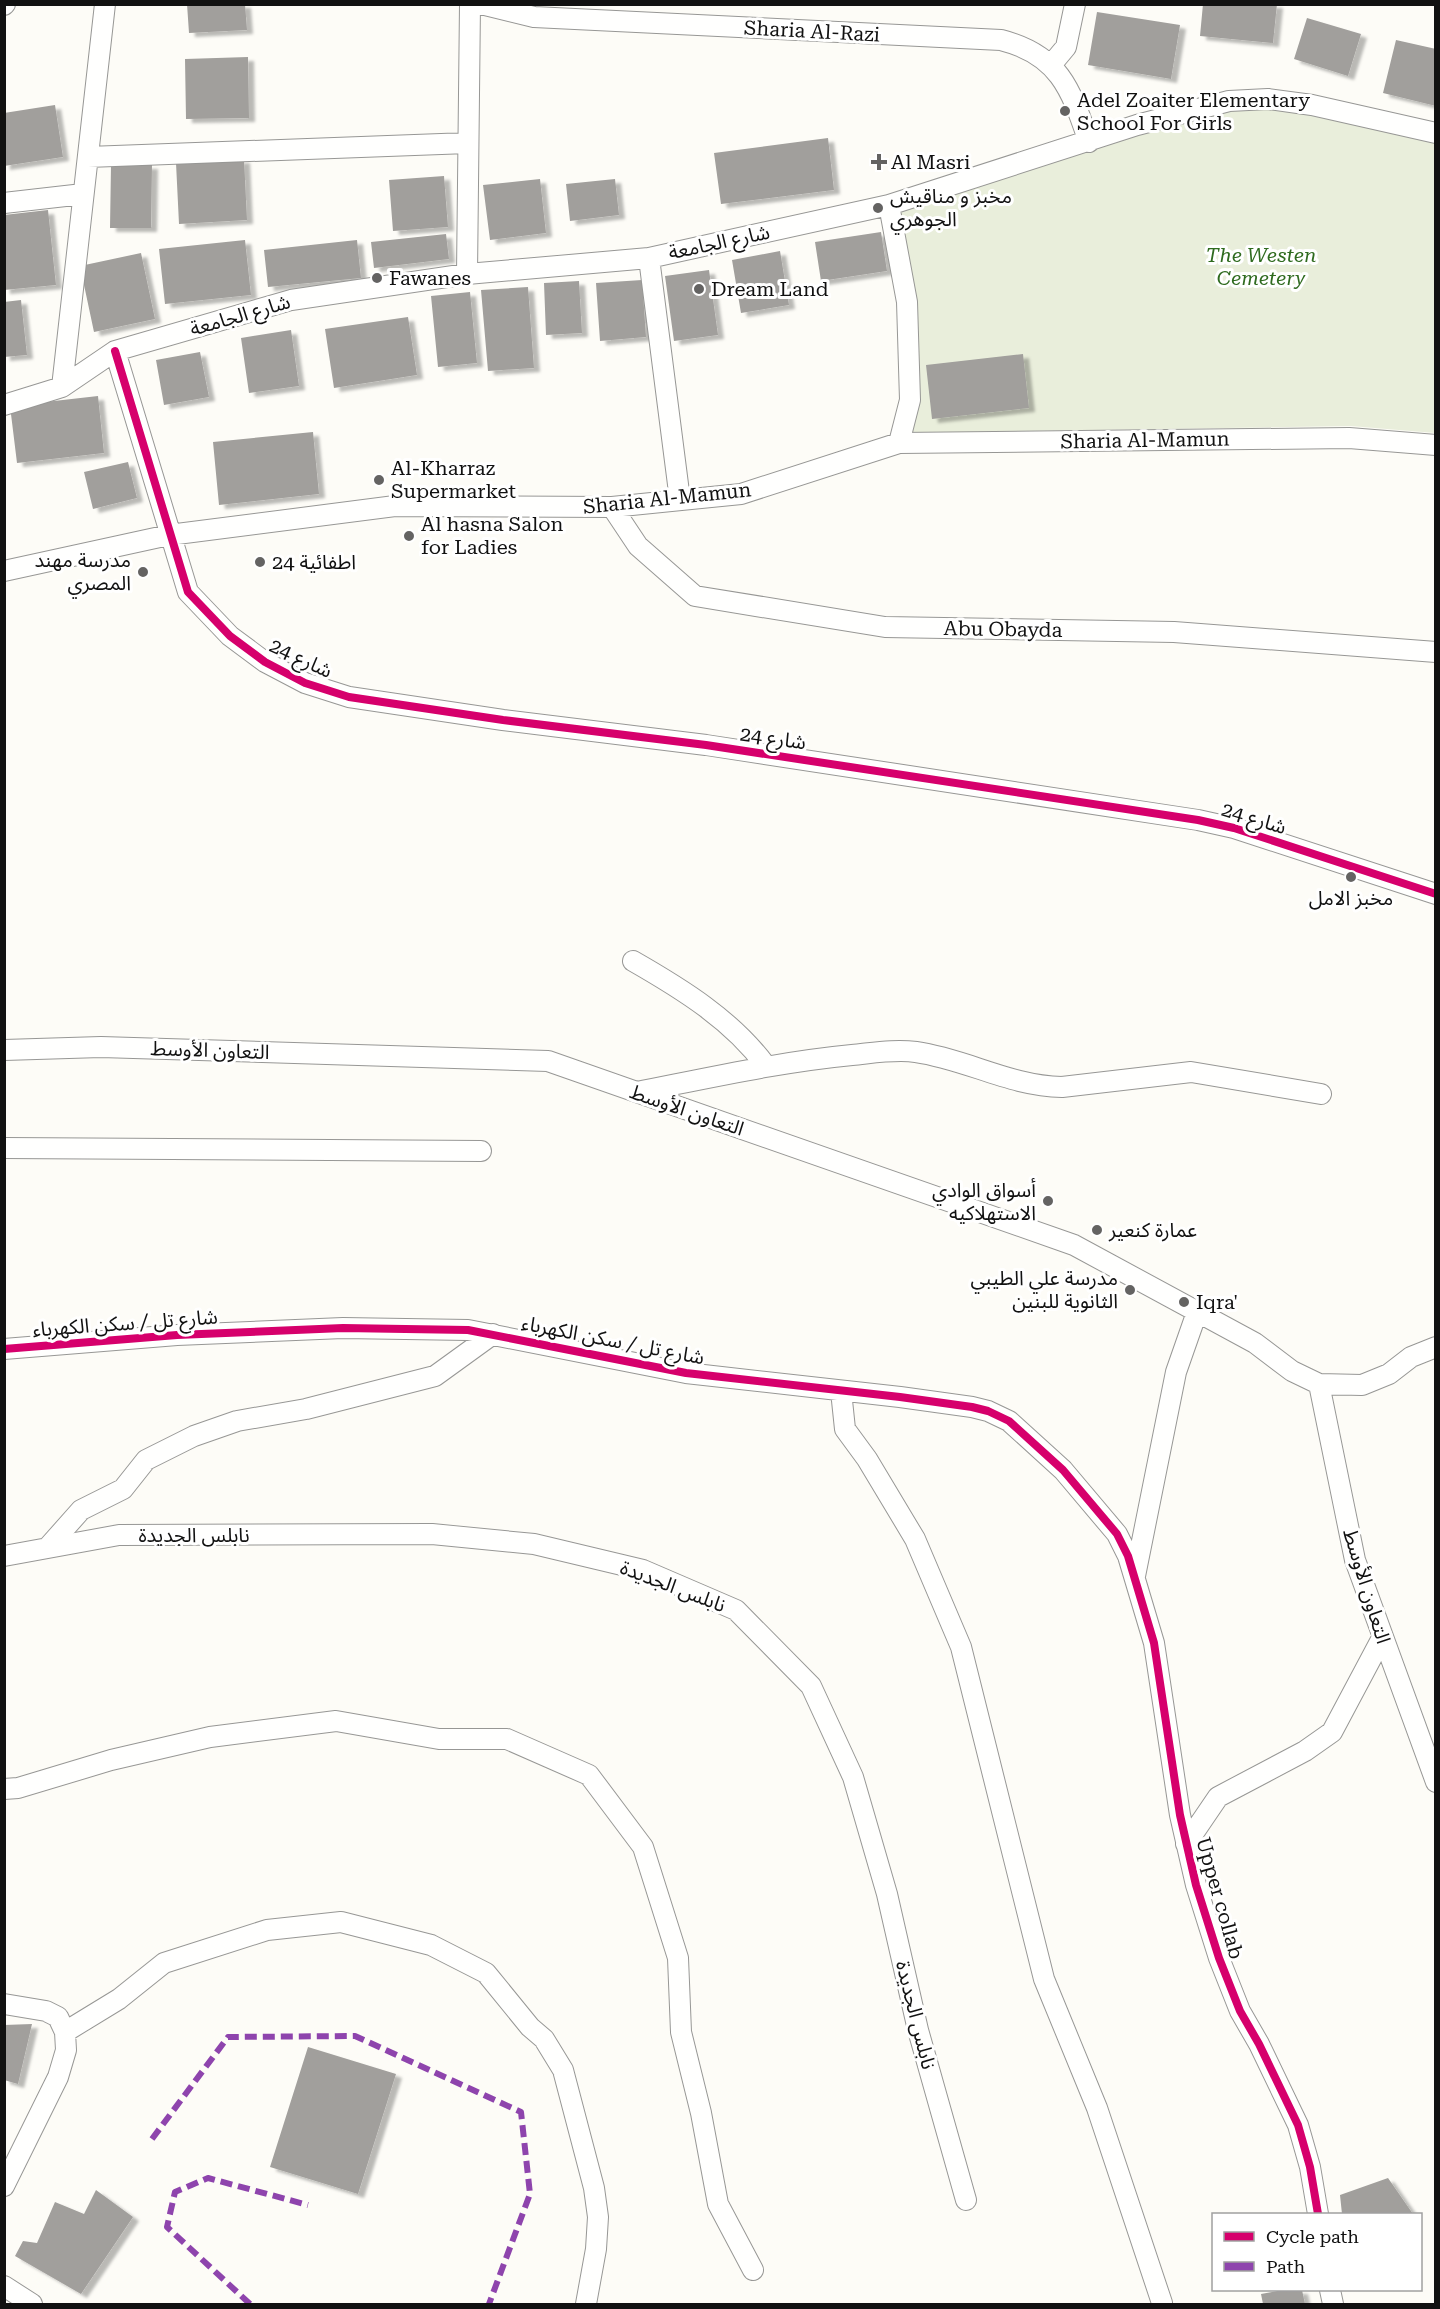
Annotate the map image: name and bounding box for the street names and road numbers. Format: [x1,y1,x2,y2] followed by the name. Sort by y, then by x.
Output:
[743,15,881,47] street label: Sharia Al-Razi
[666,220,773,267] street label: شارع الجامعة
[187,289,294,344] street label: شارع الجامعة
[1060,427,1230,453] street label: Sharia Al-Mamun
[582,477,752,519] street label: Sharia Al-Mamun
[943,616,1063,642] street label: Abu Obayda
[265,633,336,686] street label: شارع 24
[738,721,808,757] street label: شارع 24
[1218,797,1289,842] street label: شارع 24
[150,1036,270,1064] street label: التعاون الأوسط
[627,1079,747,1141] street label: التعاون الأوسط
[32,1305,219,1344] street label: شارع تل / سكن الكهرباء
[519,1311,706,1372] street label: شارع تل / سكن الكهرباء
[138,1523,250,1547] street label: نابلس الجديدة
[1338,1526,1396,1646] street label: التعاون الأوسط
[617,1555,729,1617] street label: نابلس الجديدة
[1191,1834,1249,1962] street label: Upper collab
[891,1958,941,2072] street label: نابلس الجديدة

